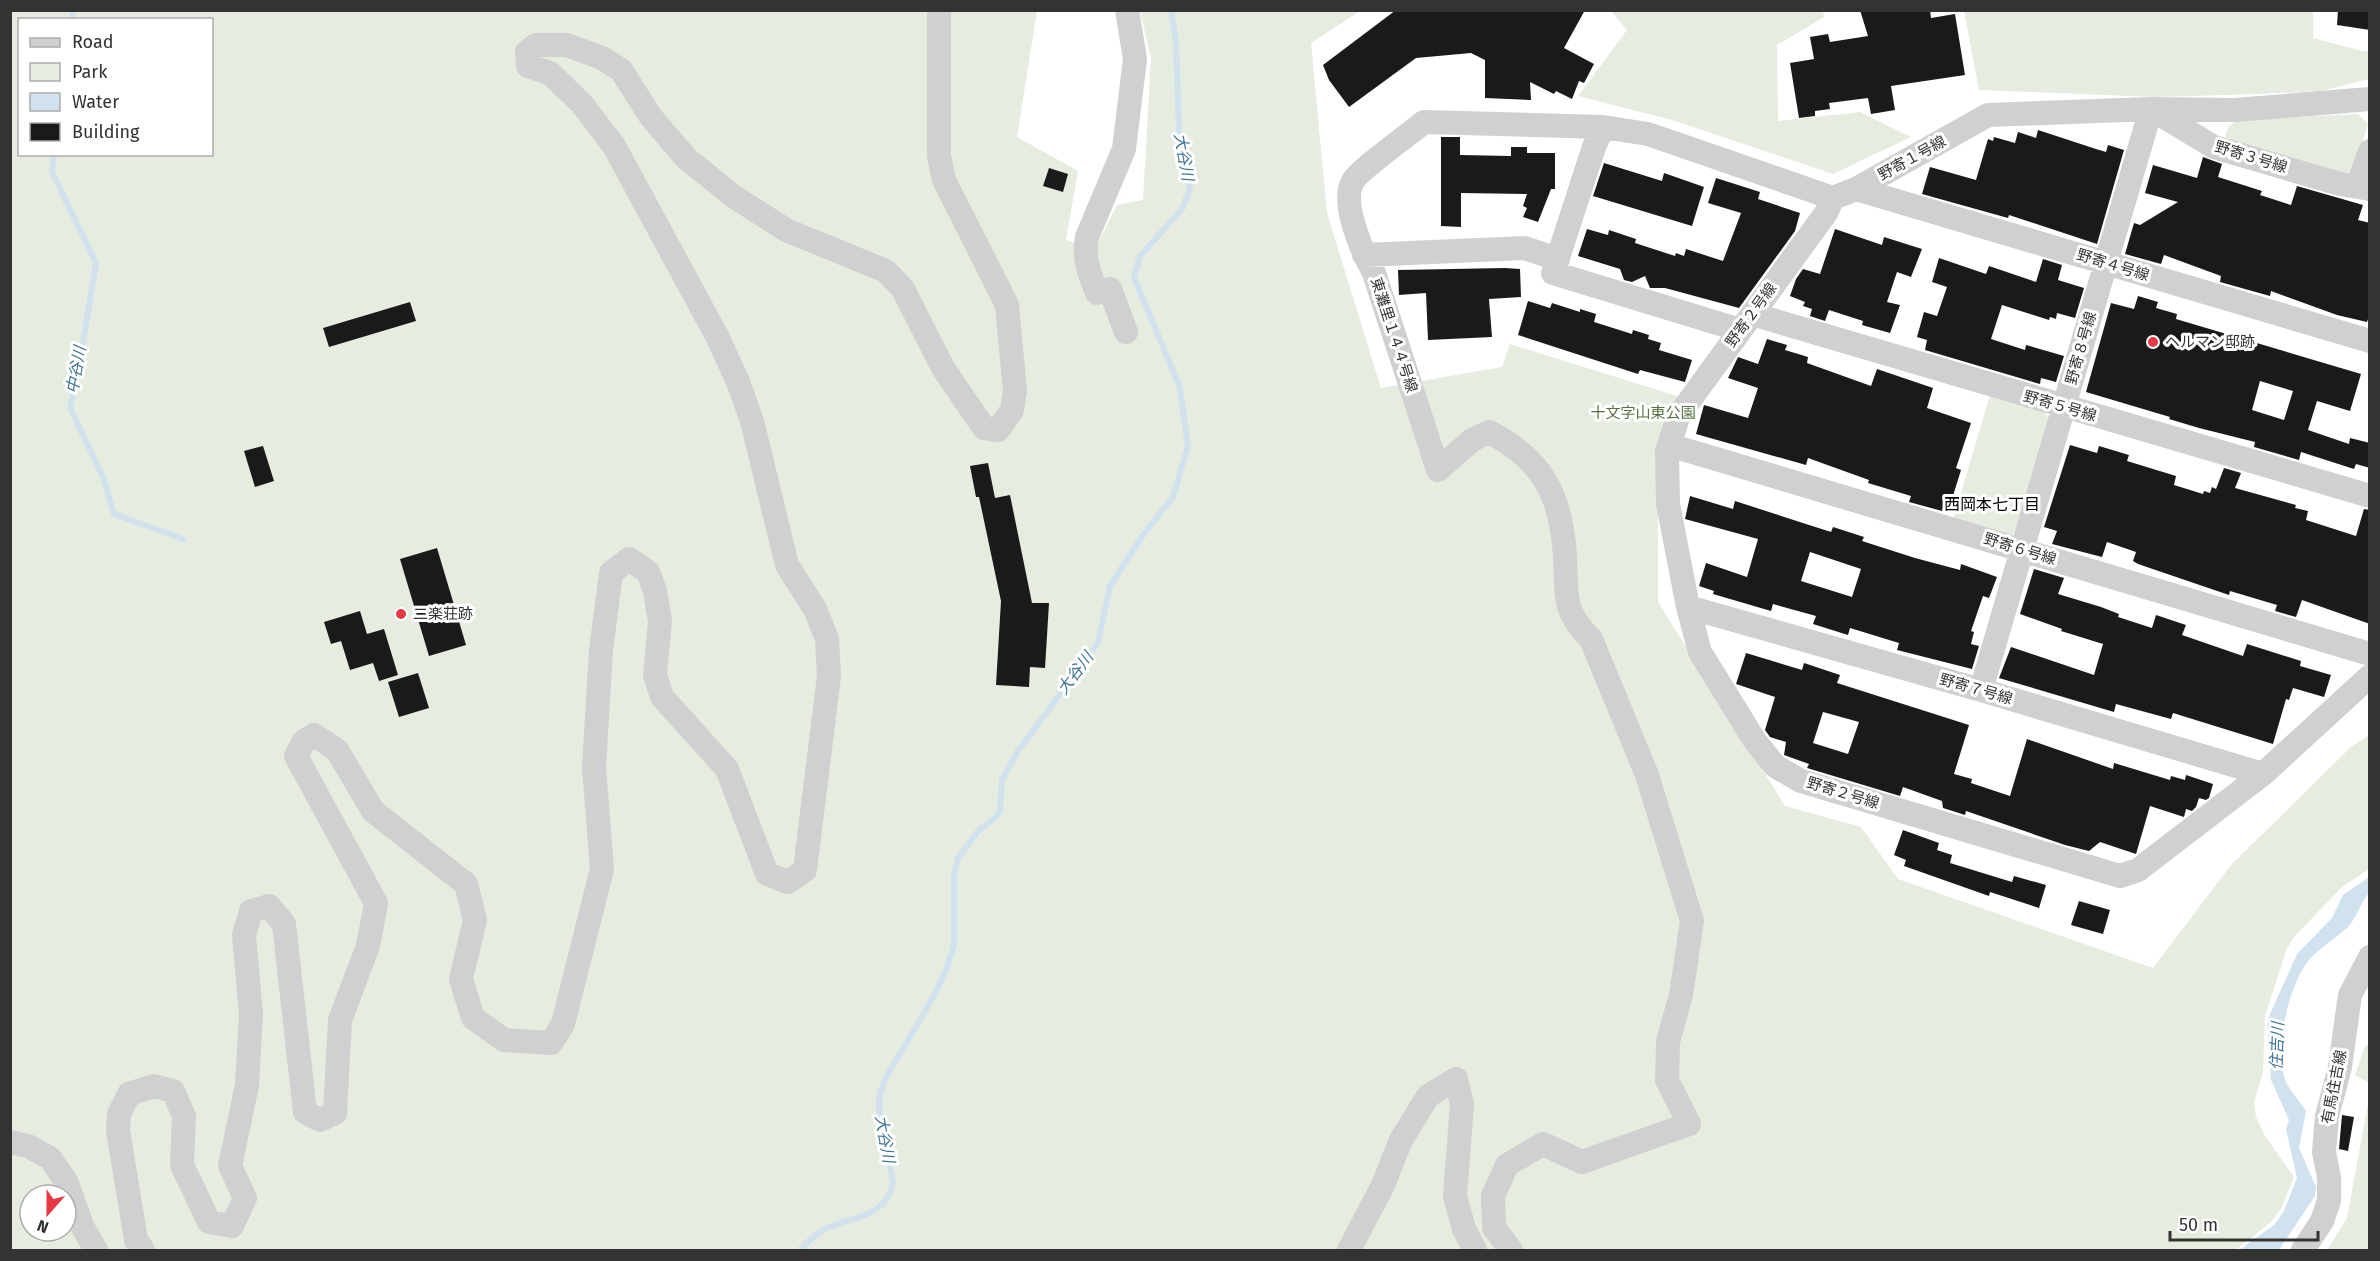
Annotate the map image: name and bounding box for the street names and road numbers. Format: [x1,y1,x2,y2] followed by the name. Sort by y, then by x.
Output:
[1875,132,1949,184] street label: 野寄１号線
[2212,137,2290,177] street label: 野寄３号線
[2074,245,2152,285] street label: 野寄４号線
[1367,275,1421,395] street label: 東灘里１４４号線
[1722,279,1780,351] street label: 野寄２号線
[2062,309,2100,387] street label: 野寄８号線
[2021,387,2099,425] street label: 野寄５号線
[1981,529,2059,569] street label: 野寄６号線
[1937,670,2015,708] street label: 野寄７号線
[1804,773,1882,813] street label: 野寄２号線
[2318,1048,2350,1126] street label: 有馬住吉線

